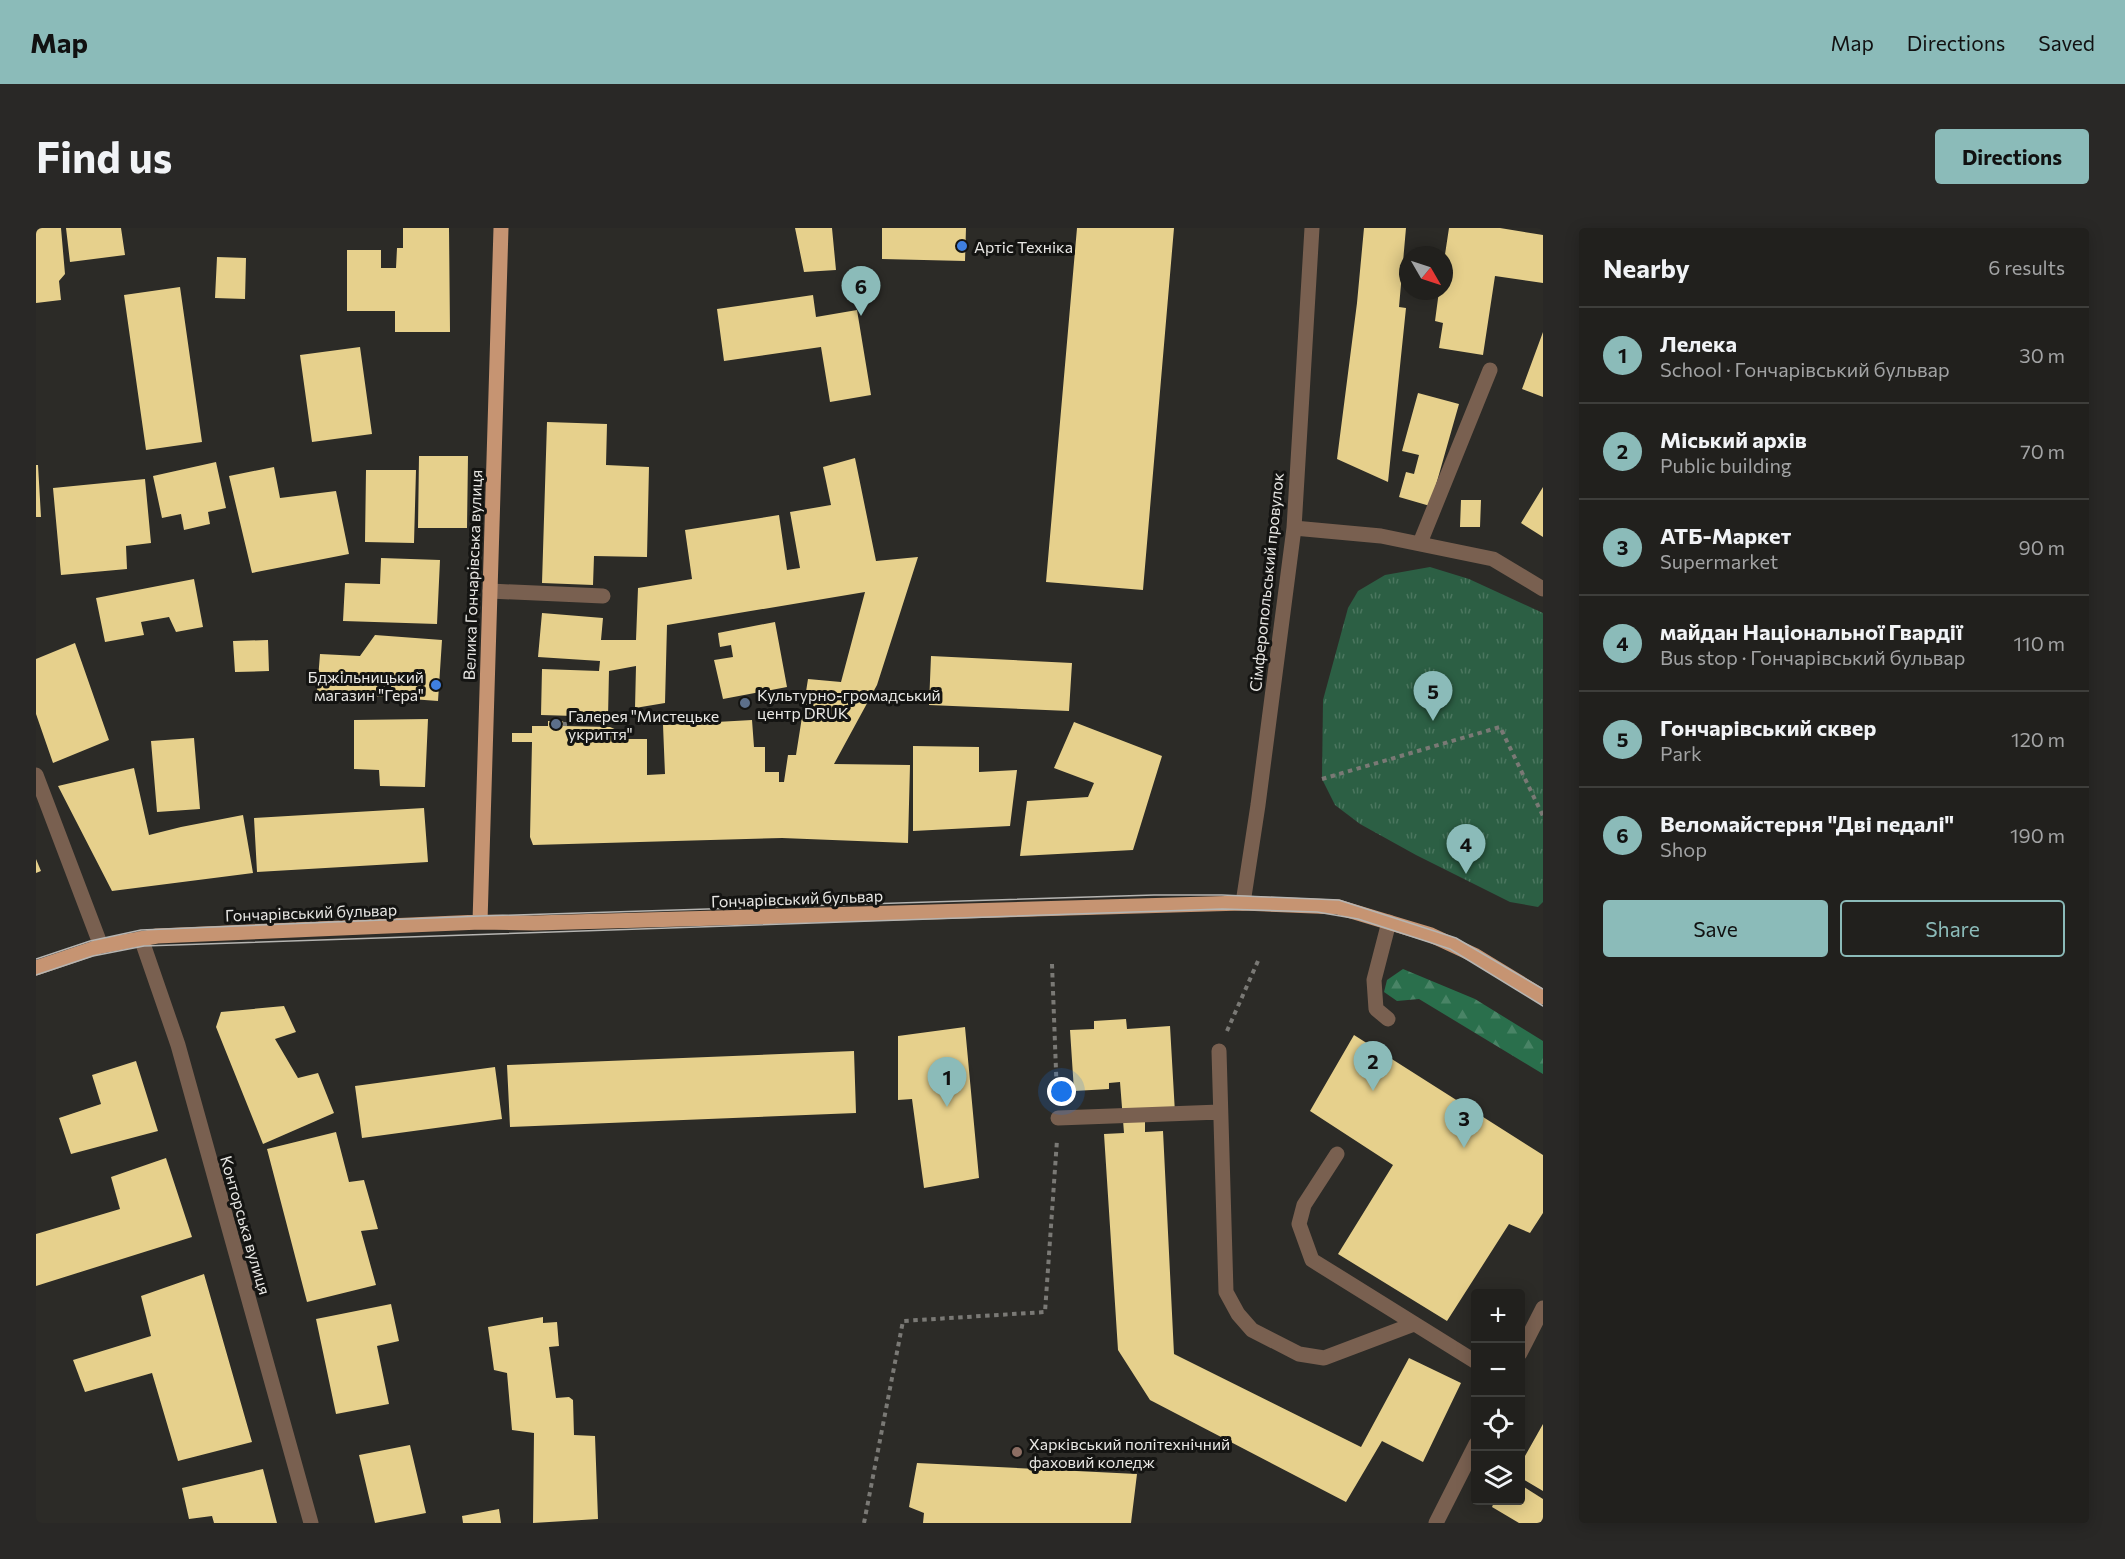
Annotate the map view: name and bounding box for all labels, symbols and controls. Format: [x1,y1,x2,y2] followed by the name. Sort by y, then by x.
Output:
[30,25,88,59] text: Map
[1831,30,1874,55] text: Map
[1907,30,2005,55] text: Directions
[2038,30,2095,55] text: Saved
[1935,129,2089,184] button: Directions
[36,130,172,182] text: Find us
[974,237,1073,256] place label: Артіс Техніка
[955,239,969,253] marker: Артіс Техніка
[1399,246,1453,300] north arrow
[1603,252,1690,283] text: Nearby
[1988,255,2065,279] text: 6 results
[842,266,880,316] pin: 6
[1660,330,1737,357] text: Лелека
[1618,343,1627,367] text: 1
[2019,343,2065,367] text: 30 m
[1660,357,1950,381] text: School · Гончарівський бульвар
[1660,426,1807,453] text: Міський архів
[1617,439,1628,463] text: 2
[2020,439,2065,463] text: 70 m
[1660,453,1792,477] text: Public building
[459,469,485,681] street label: Велика Гончарівська вулиця
[1245,471,1287,692] street label: Сімферопольський провулок
[1660,522,1791,549] text: АТБ-Маркет
[1617,535,1628,559] text: 3
[2019,535,2065,559] text: 90 m
[1660,549,1778,573] text: Supermarket
[1660,618,1963,645] text: майдан Національної Гвардії
[1616,631,1629,655] text: 4
[2014,631,2065,655] text: 110 m
[1660,645,1965,669] text: Bus stop · Гончарівський бульвар
[308,667,424,704] place label: Бджільницький магазин "Гера"
[1414,672,1452,721] pin: 5
[429,678,443,692] marker: Бджільницький магазин "Гера"
[757,685,941,722] place label: Культурно-громадський центр DRUK
[738,696,752,710] marker: Культурно-громадський центр DRUK
[568,706,719,743] place label: Галерея "Мистецьке укриття"
[1660,714,1876,741] text: Гончарівський сквер
[549,717,563,731] marker: Галерея "Мистецьке укриття"
[1617,727,1628,751] text: 5
[2011,727,2065,751] text: 120 m
[1660,741,1702,765] text: Park
[1660,810,1954,837] text: Веломайстерня "Дві педалі"
[1616,823,1629,847] text: 6
[2010,823,2065,847] text: 190 m
[1446,824,1486,874] pin: 4
[1660,837,1707,861] text: Shop
[711,886,883,910] street label: Гончарівський бульвар
[225,900,397,924] street label: Гончарівський бульвар
[1603,900,1828,957] button: Save
[1840,900,2065,957] button: Share
[1354,1042,1392,1091] pin: 2
[928,1058,966,1107] pin: 1
[1047,1077,1076,1106] your location
[1444,1098,1484,1148] pin: 3
[217,1153,275,1297] street label: Конторська вулиця
[1471,1289,1525,1505] map controls
[1471,1289,1525,1343] button: +
[1471,1343,1525,1397] button: −
[1471,1397,1525,1451] button: locate
[1029,1434,1230,1471] place label: Харківський політехнічний фаховий коледж
[1010,1445,1024,1459] marker: Харківський політехнічний фаховий коледж
[1471,1451,1525,1505] button: layers

